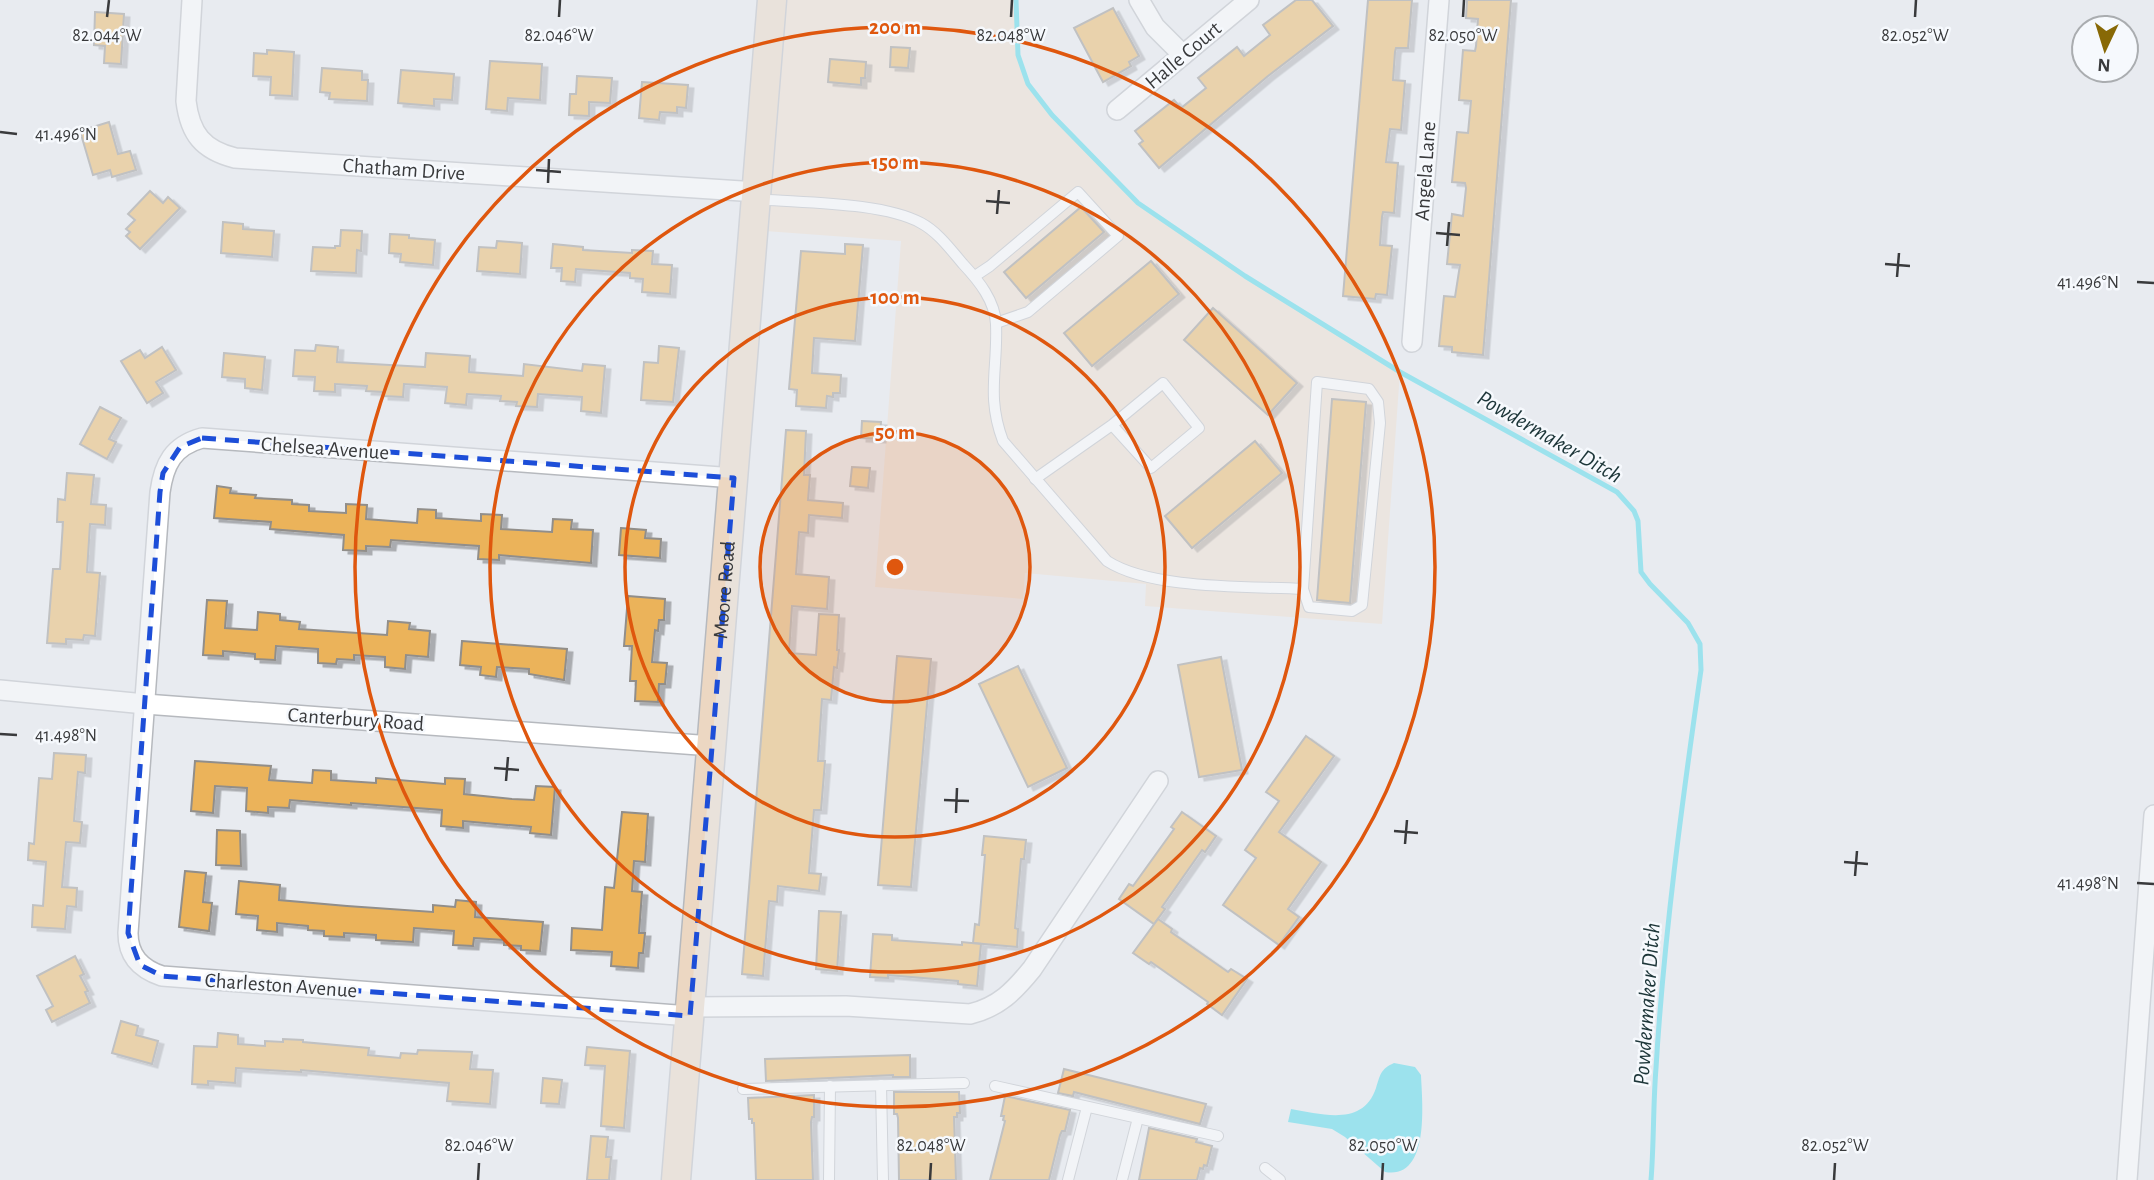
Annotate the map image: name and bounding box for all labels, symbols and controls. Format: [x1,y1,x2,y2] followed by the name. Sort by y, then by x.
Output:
[2070,14,2140,84] north arrow
[869,17,921,38] text: 200 m
[1141,18,1226,93] street label: Halle Court
[72,27,142,45] text: 82.044°W
[524,27,594,45] text: 82.046°W
[976,27,1046,45] text: 82.048°W
[1429,27,1497,45] text: 82.050°W
[1881,27,1949,45] text: 82.052°W
[2097,55,2111,74] text: N
[1412,121,1439,222] street label: Angela Lane
[35,126,97,144] text: 41.496°N
[871,152,919,173] text: 150 m
[342,155,466,184] street label: Chatham Drive
[2057,274,2119,292] text: 41.496°N
[870,287,920,308] text: 100 m
[1473,387,1626,488] water label: Powdermaker Ditch
[875,422,915,443] text: 50 m
[260,434,390,463] street label: Chelsea Avenue
[710,540,739,640] street label: Moore Road
[883,555,907,579] centre of rings
[287,704,425,735] street label: Canterbury Road
[35,727,97,745] text: 41.498°N
[2057,875,2119,893] text: 41.498°N
[1630,922,1665,1086] water label: Powdermaker Ditch
[204,970,358,1001] street label: Charleston Avenue
[444,1137,514,1155] text: 82.046°W
[896,1137,966,1155] text: 82.048°W
[1349,1137,1417,1155] text: 82.050°W
[1801,1137,1869,1155] text: 82.052°W

